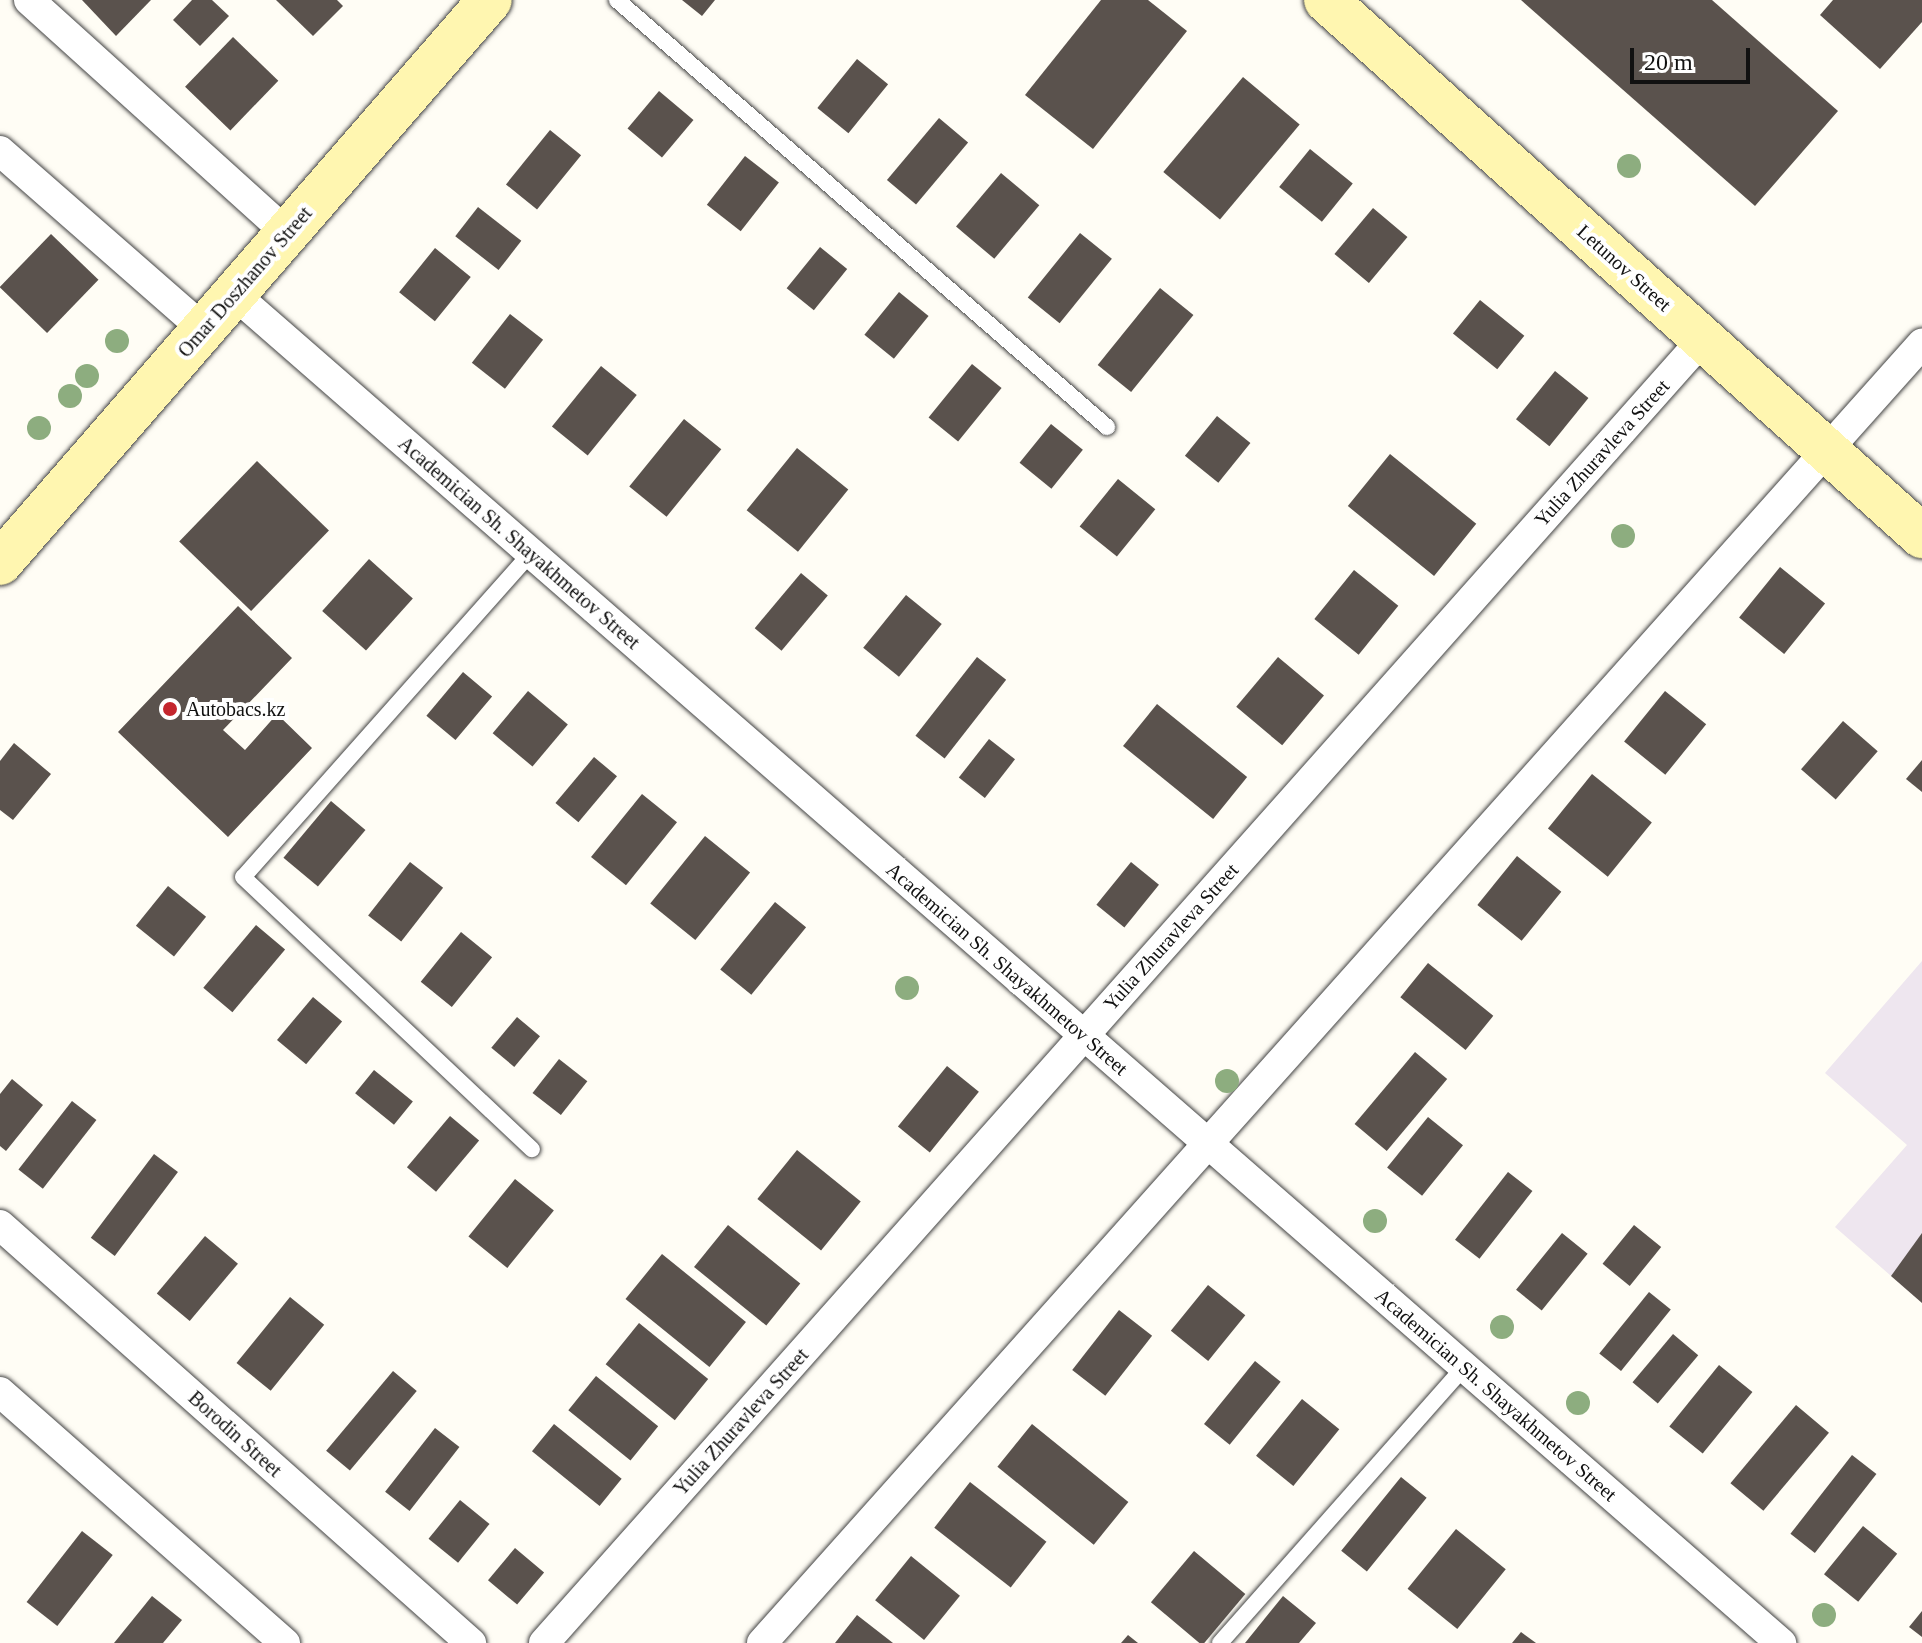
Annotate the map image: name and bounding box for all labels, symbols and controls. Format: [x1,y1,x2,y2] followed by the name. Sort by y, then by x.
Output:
[1634,32,1754,82] scale bar
[1644,49,1693,75] text: 20 m
[173,202,317,362] street label: Omar Doszhanov Street
[1572,220,1676,316] street label: Letunov Street
[1530,374,1674,532] street label: Yulia Zhuravleva Street
[393,432,645,654] street label: Academician Sh. Shayakhmetov Street
[186,697,285,721] place label: Autobacs.kz
[161,700,179,718] marker: Autobacs.kz
[881,858,1133,1080] street label: Academician Sh. Shayakhmetov Street
[1099,858,1243,1016] street label: Yulia Zhuravleva Street
[1370,1284,1622,1506] street label: Academician Sh. Shayakhmetov Street
[669,1343,813,1501] street label: Yulia Zhuravleva Street
[183,1386,287,1482] street label: Borodin Street

